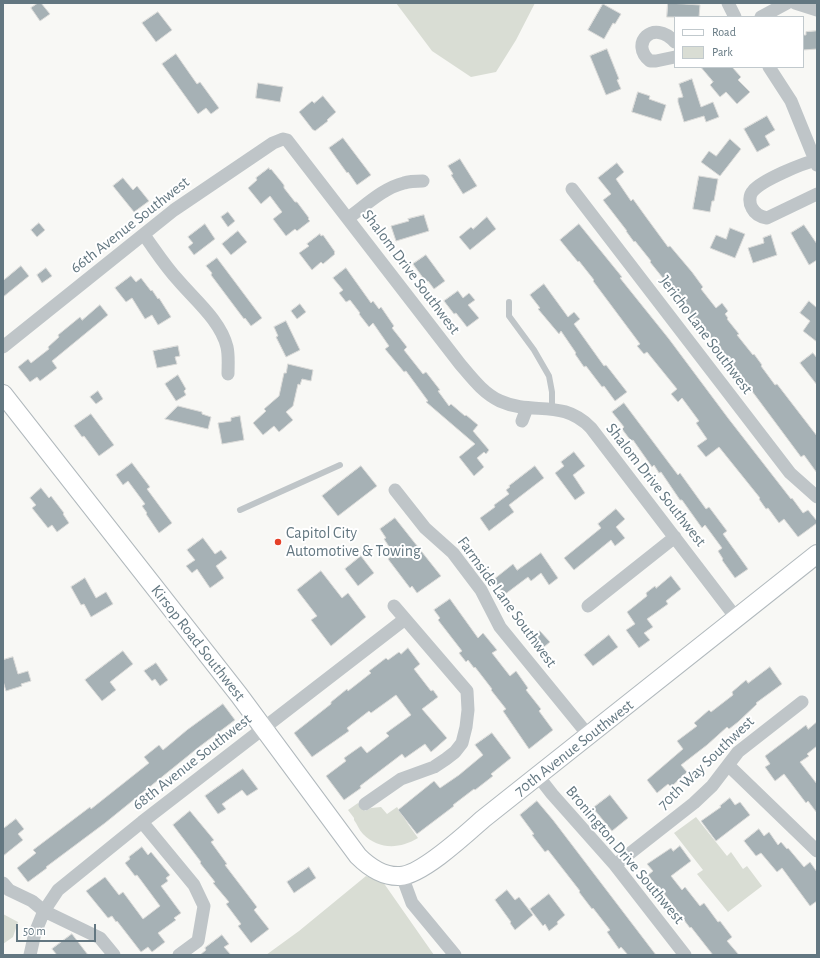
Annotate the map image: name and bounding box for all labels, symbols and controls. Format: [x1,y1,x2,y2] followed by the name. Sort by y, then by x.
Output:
[674,16,804,68] legend
[712,26,736,38] text: Road
[712,46,733,58] text: Park
[67,173,193,277] street label: 66th Avenue Southwest
[358,206,464,338] street label: Shalom Drive Southwest
[655,272,757,398] street label: Jericho Lane Southwest
[602,419,710,551] street label: Shalom Drive Southwest
[286,523,421,561] place label: Capitol City Automotive & Towing
[453,533,561,671] street label: Farmside Lane Southwest
[273,537,283,547] marker: Capitol City Automotive & Towing
[147,581,249,705] street label: Kirsop Road Southwest
[511,696,637,800] street label: 70th Avenue Southwest
[129,710,255,814] street label: 68th Avenue Southwest
[654,712,758,814] street label: 70th Way Southwest
[562,782,688,928] street label: Bronington Drive Southwest
[18,916,98,942] scale bar
[23,925,46,937] text: 50 m

